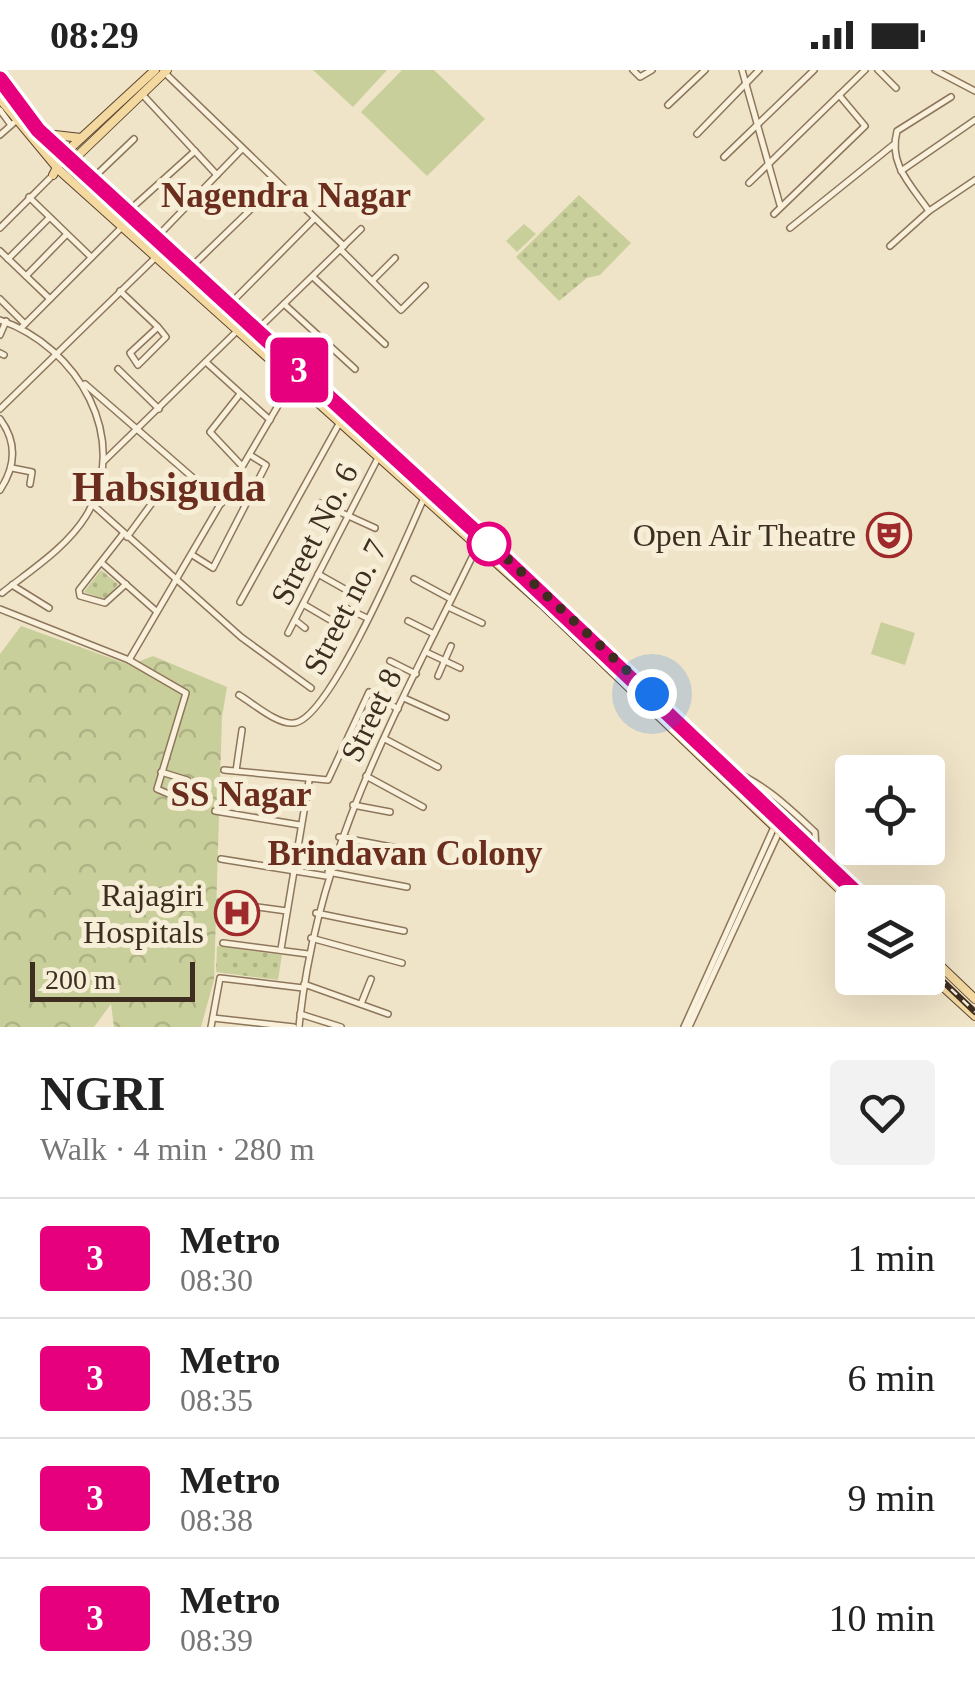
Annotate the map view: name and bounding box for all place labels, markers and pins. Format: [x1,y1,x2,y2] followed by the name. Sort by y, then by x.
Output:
[866,512,912,558] theatre icon: Open Air Theatre
[633,517,856,553] place label: Open Air Theatre
[468,523,510,565] unlabelled marker
[83,877,204,950] place label: Rajagiri Hospitals
[214,890,260,936] hospital icon: Rajagiri Hospitals

